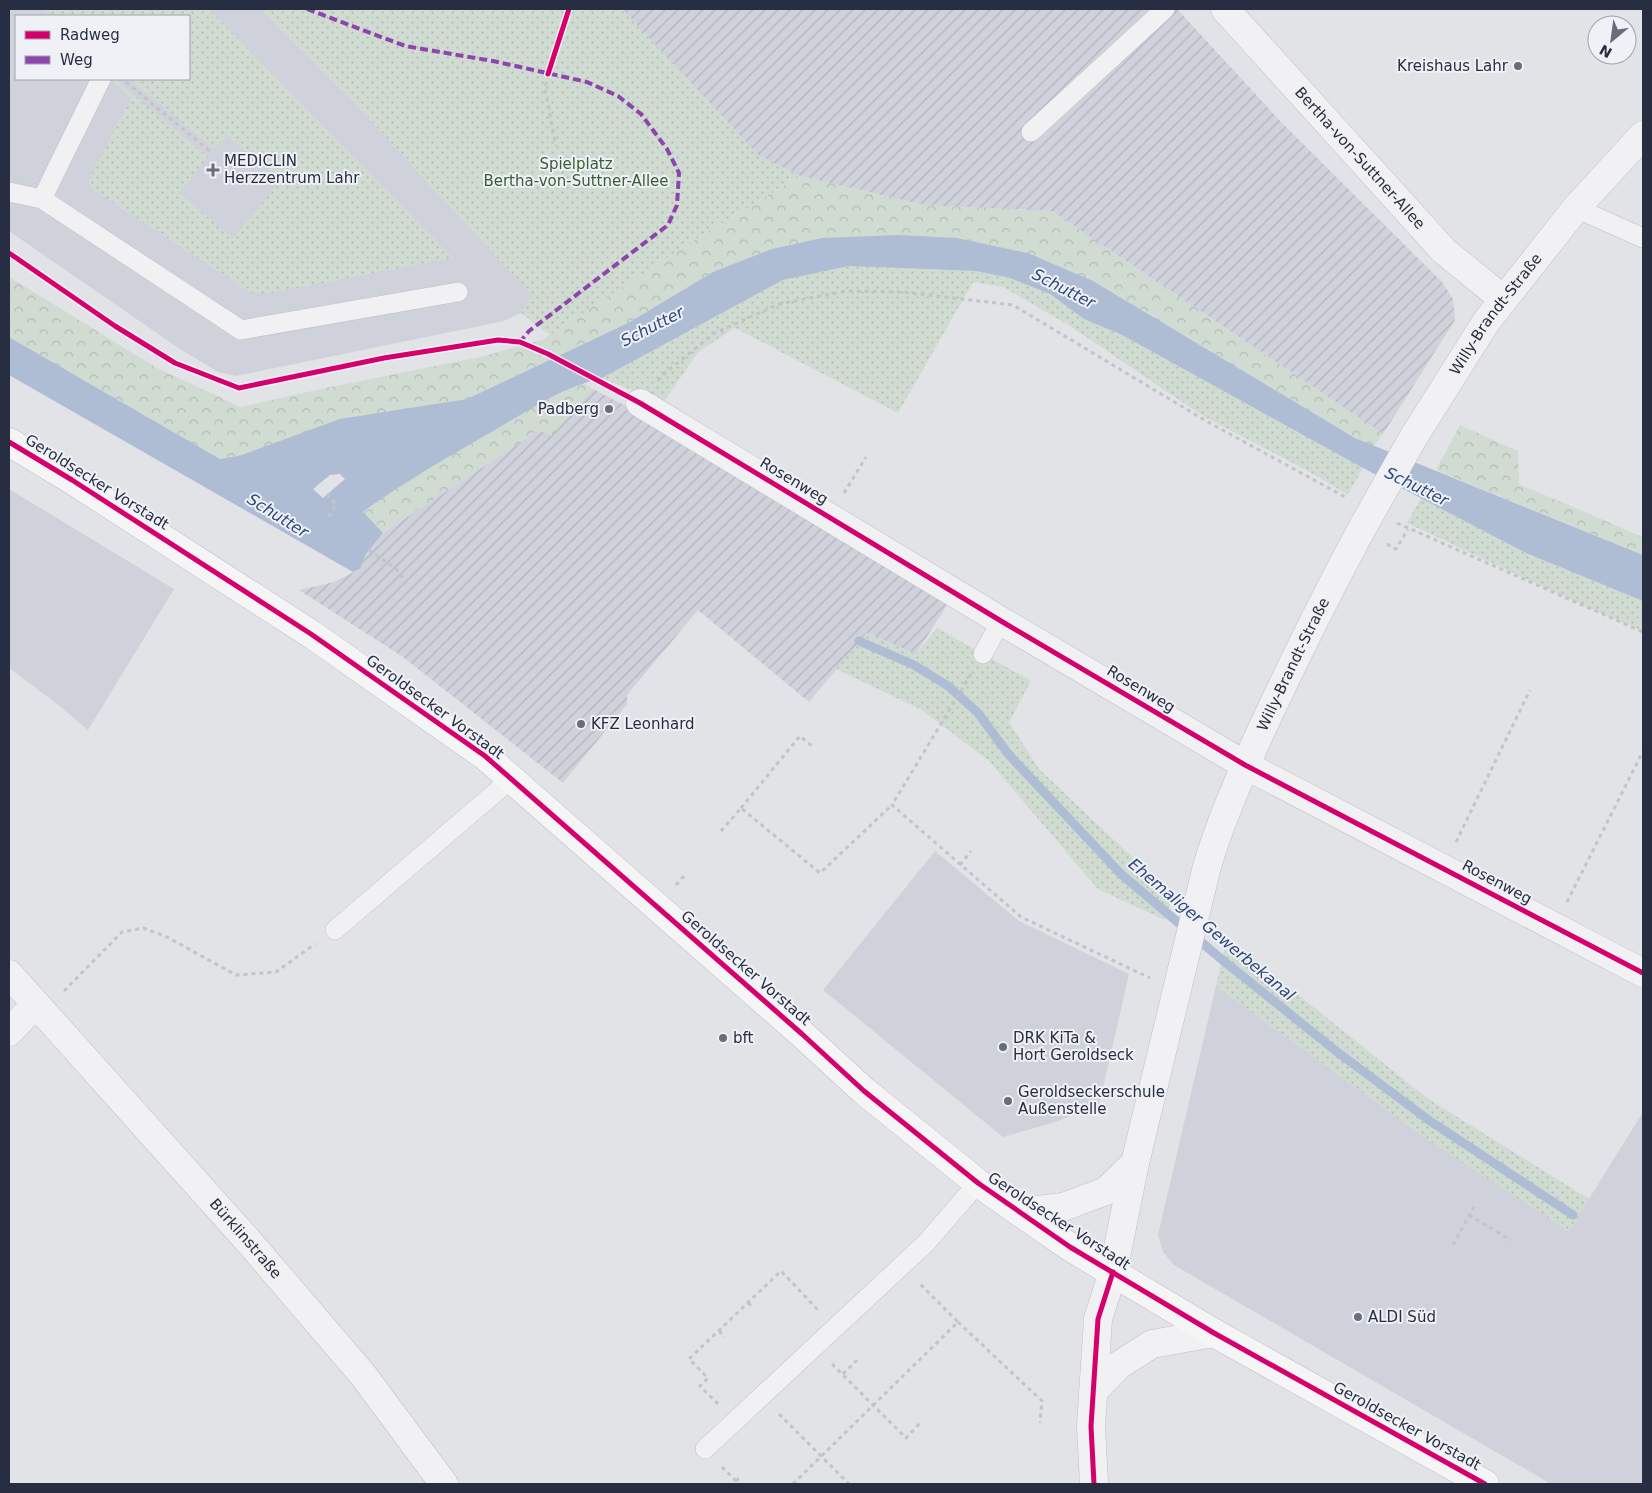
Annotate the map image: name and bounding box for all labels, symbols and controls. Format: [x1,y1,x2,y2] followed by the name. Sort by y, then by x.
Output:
[15,15,190,80] legend
[1587,15,1637,65] north arrow
[60,26,120,44] text: Radweg
[1597,42,1615,61] text: N
[60,51,93,69] text: Weg
[1397,57,1509,75] place label: Kreishaus Lahr
[1512,60,1524,72] marker: Kreishaus Lahr
[1291,83,1429,233] street label: Bertha-von-Suttner-Allee
[224,152,360,187] place label: MEDICLIN Herzzentrum Lahr
[483,155,669,190] park label: Spielplatz Bertha-von-Suttner-Allee
[206,163,220,177] marker: MEDICLIN Herzzentrum Lahr
[1446,250,1546,378] street label: Willy-Brandt-Straße
[1029,264,1100,313] water label: Schutter
[618,302,688,350] water label: Schutter
[538,400,599,418] place label: Padberg
[603,403,615,415] marker: Padberg
[22,430,172,534] street label: Geroldsecker Vorstadt
[757,454,831,508] street label: Rosenweg
[1382,463,1453,511] water label: Schutter
[244,489,313,542] water label: Schutter
[1253,595,1333,734] street label: Willy-Brandt-Straße
[363,651,507,763] street label: Geroldsecker Vorstadt
[1104,662,1178,716] street label: Rosenweg
[591,715,695,733] place label: KFZ Leonhard
[575,718,587,730] marker: KFZ Leonhard
[1125,854,1299,1005] water label: Ehemaliger Gewerbekanal
[1459,856,1535,908] street label: Rosenweg
[677,907,815,1029] street label: Geroldsecker Vorstadt
[733,1029,754,1047] place label: bft
[1013,1029,1134,1064] place label: DRK KiTa & Hort Geroldseck
[717,1032,729,1044] marker: bft
[997,1041,1009,1053] marker: DRK KiTa & Hort Geroldseck
[1018,1083,1165,1118] place label: Geroldseckerschule Außenstelle
[1002,1095,1014,1107] marker: Geroldseckerschule Außenstelle
[985,1168,1134,1274] street label: Geroldsecker Vorstadt
[206,1195,285,1282] street label: Bürklinstraße
[1368,1308,1436,1326] place label: ALDI Süd
[1352,1311,1364,1323] marker: ALDI Süd
[1330,1378,1484,1474] street label: Geroldsecker Vorstadt

